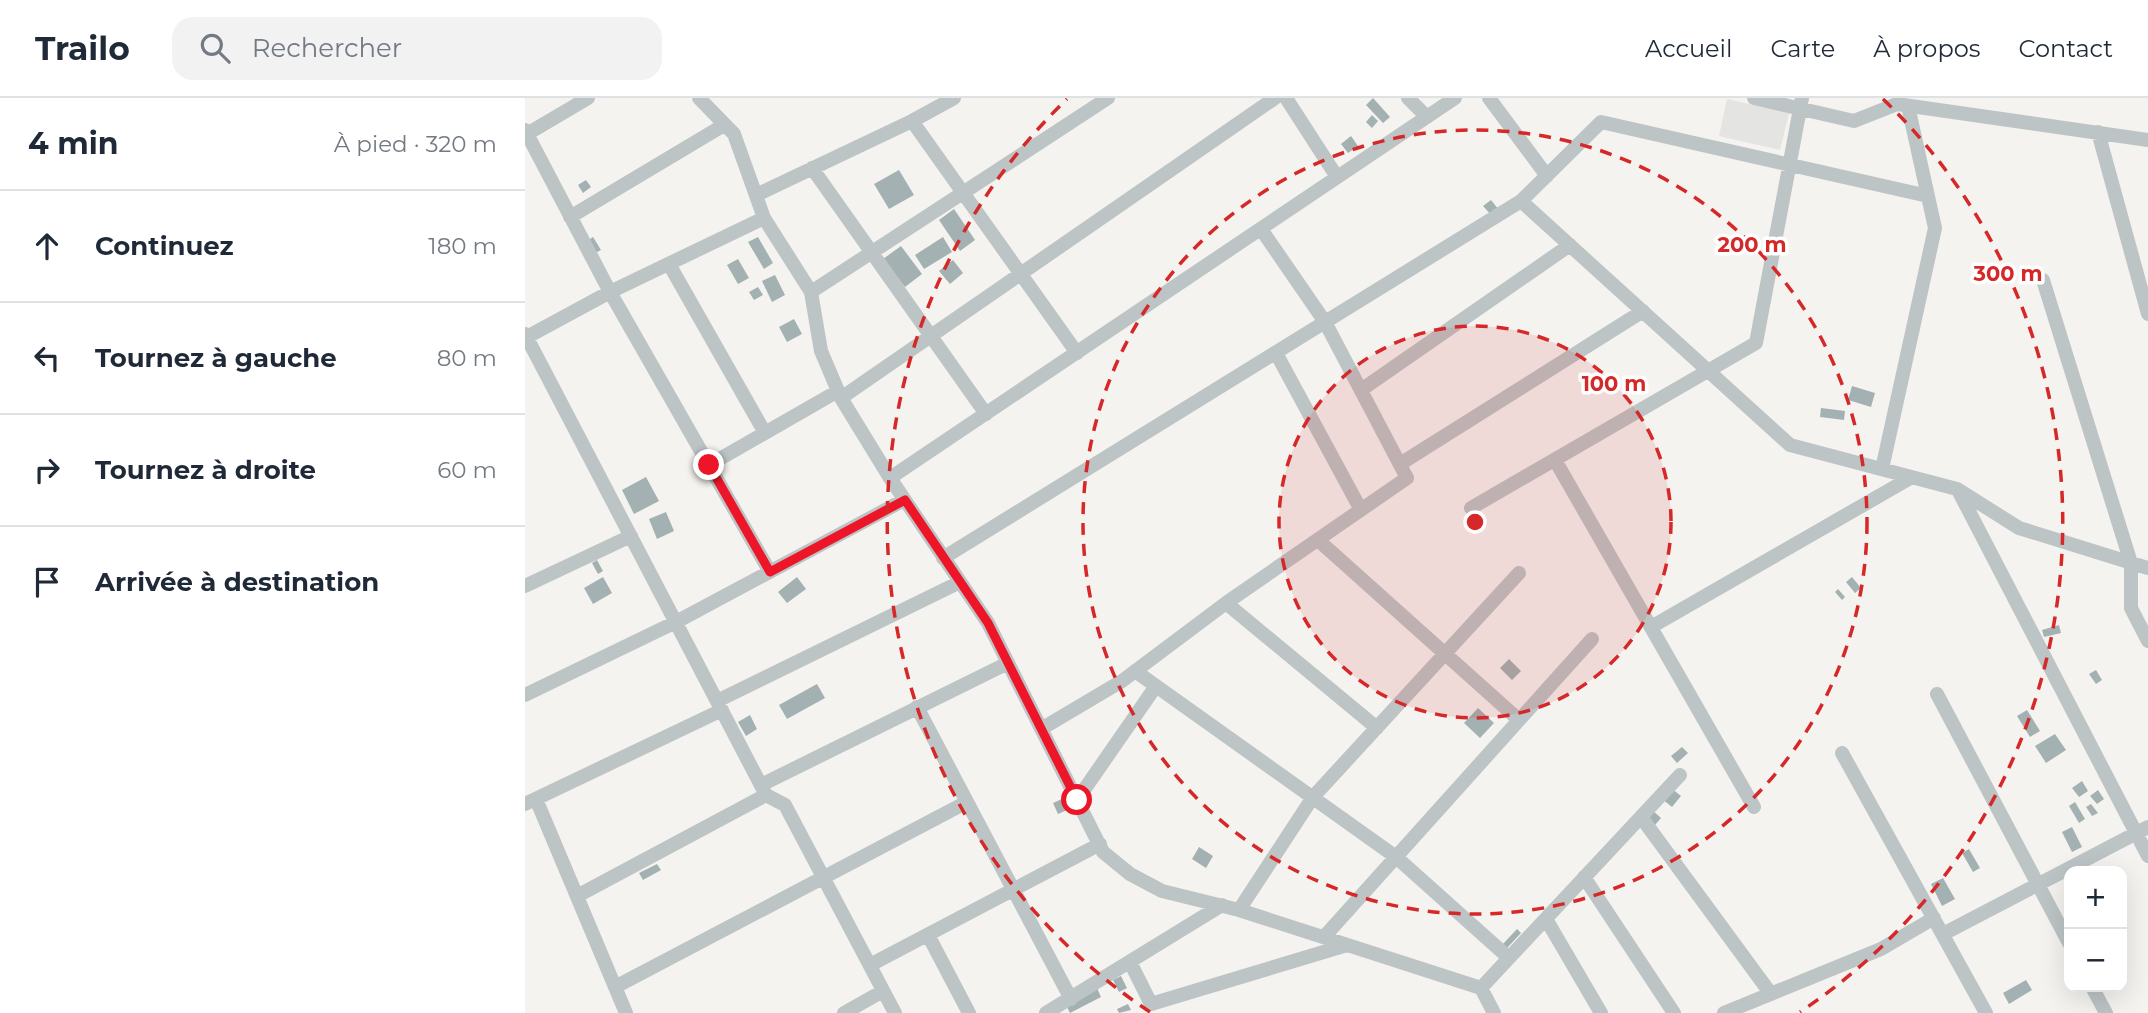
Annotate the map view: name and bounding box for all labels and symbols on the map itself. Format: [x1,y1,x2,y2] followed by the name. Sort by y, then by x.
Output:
[1718,232,1786,257] text: 200 m
[1973,261,2042,286] text: 300 m
[1582,371,1646,396] text: 100 m
[693,449,724,480] route end
[1463,510,1487,534] centre of rings
[1061,784,1092,815] route start

